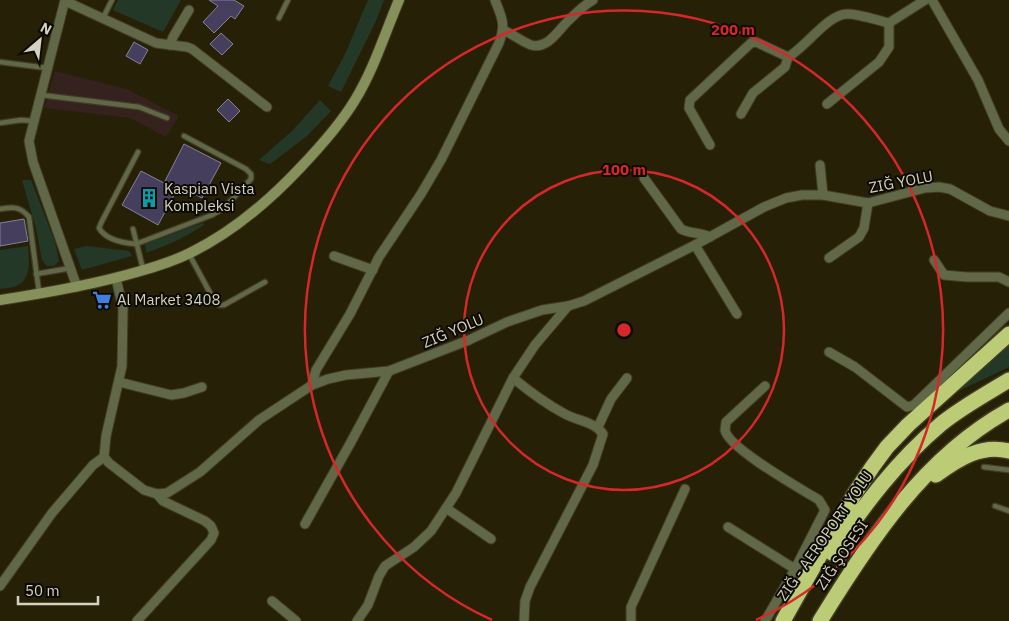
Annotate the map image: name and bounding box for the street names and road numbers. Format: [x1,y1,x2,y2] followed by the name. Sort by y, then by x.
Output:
[867,166,935,197] street label: ZIĞ YOLU
[419,309,486,352] street label: ZIĞ YOLU
[773,467,877,604] street label: ZIĞ - AEROPORT YOLU
[811,516,872,593] street label: ZIĞ ŞOSESI

